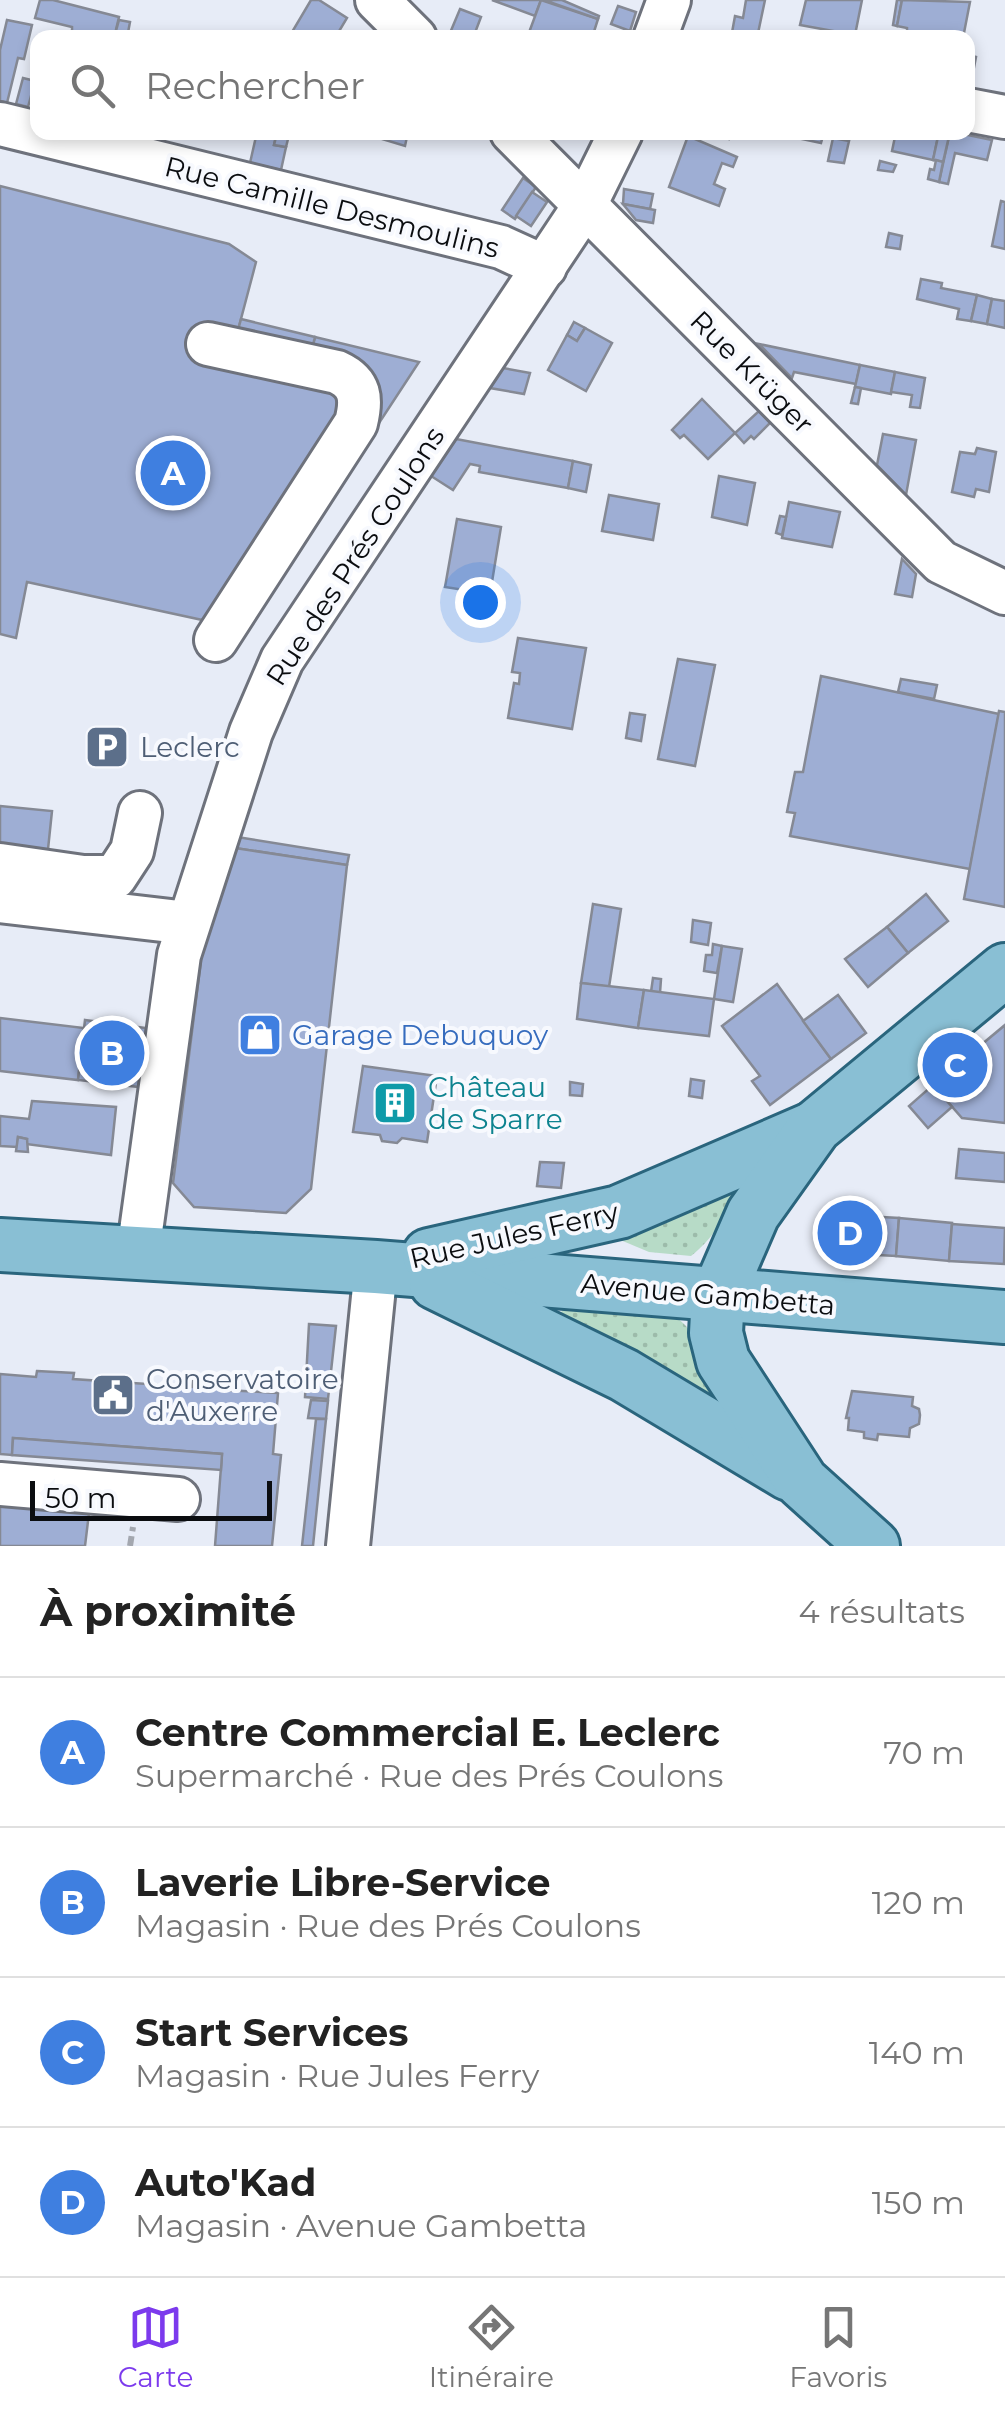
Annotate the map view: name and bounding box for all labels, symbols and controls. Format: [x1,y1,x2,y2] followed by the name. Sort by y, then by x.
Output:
[30,30,975,140] search box
[65,58,120,113] icon: search
[145,62,365,109] text: Rechercher
[161,149,503,265] street label: Rue Camille Desmoulins
[683,303,821,441] street label: Rue Krüger
[259,420,451,692] street label: Rue des Prés Coulons
[140,436,206,510] pin: A
[455,577,506,628] your location
[84,724,130,770] parking icon: Leclerc
[140,730,240,764] place label: Leclerc
[237,1012,283,1058] shop icon: Garage Debuquoy
[80,1016,144,1090] pin: B
[292,1018,549,1052] place label: Garage Debuquoy
[922,1028,988,1102] pin: C
[428,1070,563,1136] place label: Château de Sparre
[372,1080,418,1126] building icon: Château de Sparre
[406,1194,622,1276] street label: Rue Jules Ferry
[818,1196,882,1270] pin: D
[579,1266,837,1322] street label: Avenue Gambetta
[146,1362,339,1428] place label: Conservatoire d'Auxerre
[90,1372,136,1418] public building icon: Conservatoire d'Auxerre
[30,1476,272,1520] scale bar
[45,1481,116,1515] text: 50 m
[40,1585,296,1637] text: À proximité
[798,1592,965,1631] text: 4 résultats
[135,1709,720,1756] text: Centre Commercial E. Leclerc
[60,1733,85,1772] text: A
[883,1733,965,1772] text: 70 m
[135,1756,723,1795] text: Supermarché · Rue des Prés Coulons
[135,1859,550,1906] text: Laverie Libre-Service
[60,1883,85,1922] text: B
[872,1883,965,1922] text: 120 m
[135,1906,641,1945] text: Magasin · Rue des Prés Coulons
[135,2009,408,2056] text: Start Services
[61,2033,84,2072] text: C
[869,2033,965,2072] text: 140 m
[135,2056,539,2095] text: Magasin · Rue Jules Ferry
[135,2159,316,2206] text: Auto'Kad
[59,2183,86,2222] text: D
[872,2183,965,2222] text: 150 m
[135,2206,587,2245] text: Magasin · Avenue Gambetta
[118,2300,193,2394] tab: Carte
[429,2300,554,2394] tab: Itinéraire
[789,2300,887,2394] tab: Favoris

